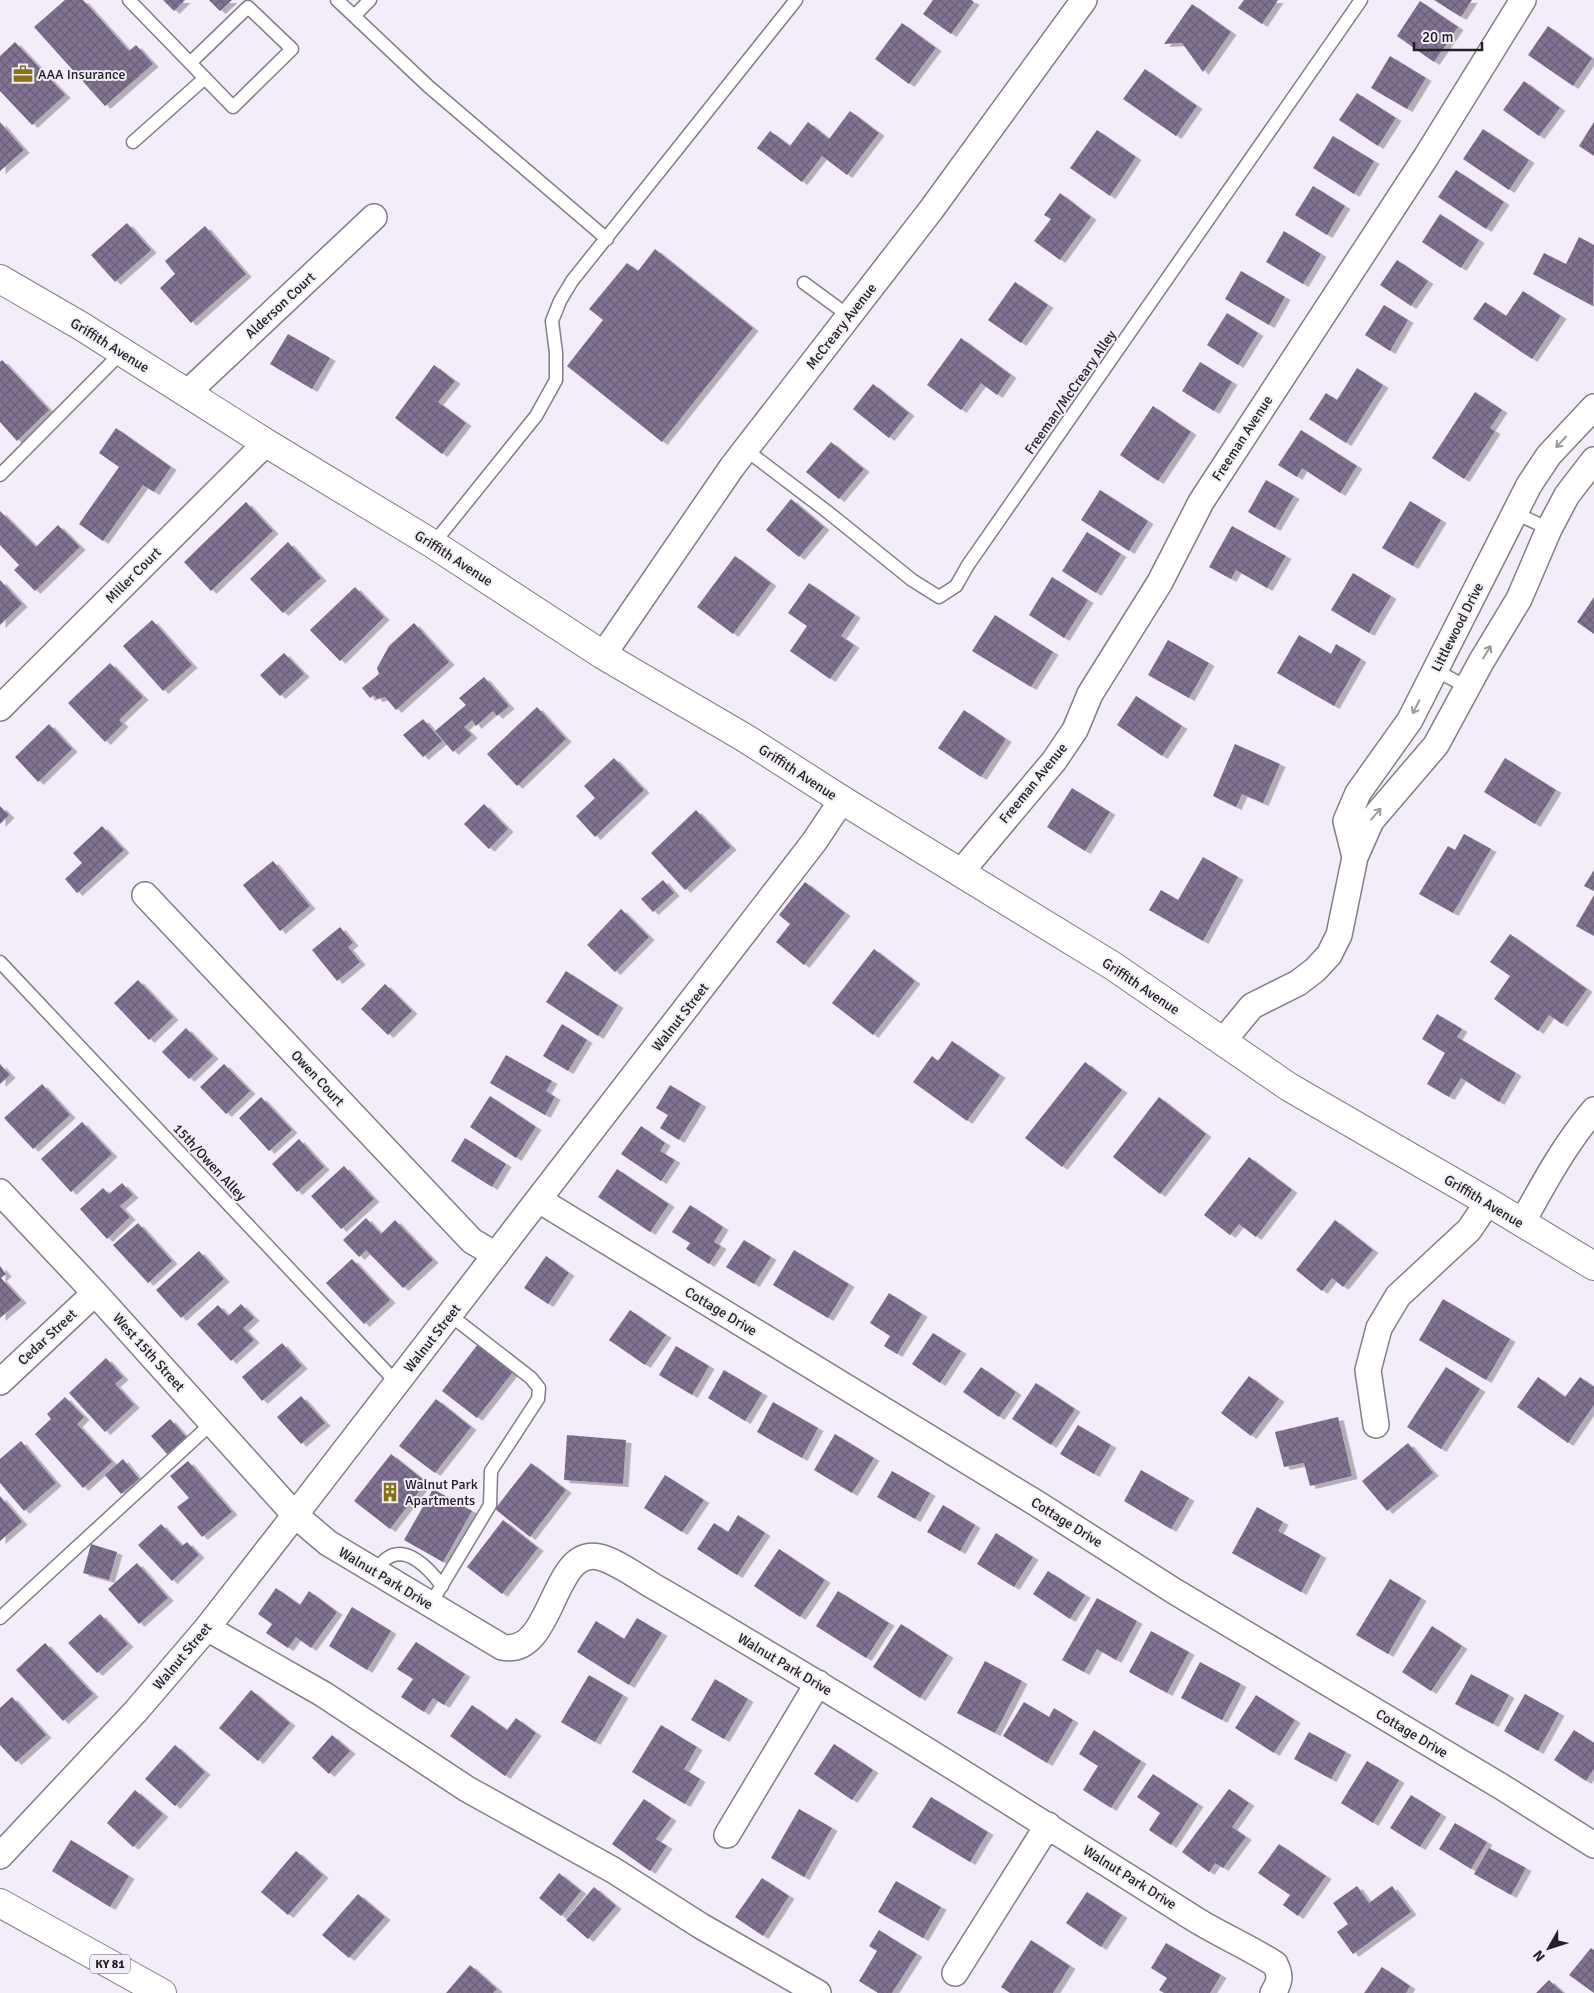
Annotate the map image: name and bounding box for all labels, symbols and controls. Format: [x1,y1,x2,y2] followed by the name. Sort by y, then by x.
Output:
[1414,20,1482,52] scale bar
[1422,28,1453,46] text: 20 m
[12,63,34,85] office icon: AAA Insurance
[38,66,126,83] place label: AAA Insurance
[242,268,319,342] street label: Alderson Court
[803,280,880,373] street label: McCreary Avenue
[67,314,152,376] street label: Griffith Avenue
[1021,327,1120,458] street label: Freeman/McCreary Alley
[1208,392,1276,484] street label: Freeman Avenue
[1555,436,1567,449] one-way arrow
[411,527,496,590] street label: Griffith Avenue
[102,544,165,607] street label: Miller Court
[1428,580,1487,675] street label: Littlewood Drive
[1482,645,1492,659] one-way arrow
[1411,699,1420,714] one-way arrow
[996,740,1071,827] street label: Freeman Avenue
[755,741,840,804] street label: Griffith Avenue
[1371,808,1382,821] one-way arrow
[1099,954,1183,1019] street label: Griffith Avenue
[648,980,712,1055] street label: Walnut Street
[287,1047,348,1110] street label: Owen Court
[169,1120,250,1205] street label: 15th/Owen Alley
[1441,1171,1527,1232] street label: Griffith Avenue
[682,1283,760,1340] street label: Cottage Drive
[400,1301,464,1376] street label: Walnut Street
[14,1306,80,1369] street label: Cedar Street
[109,1310,188,1395] street label: West 15th Street
[405,1476,478,1509] place label: Walnut Park Apartments
[379,1481,401,1503] building icon: Walnut Park Apartments
[1028,1494,1106,1551] street label: Cottage Drive
[335,1544,436,1613] street label: Walnut Park Drive
[149,1619,215,1693] street label: Walnut Street
[734,1630,835,1699] street label: Walnut Park Drive
[1373,1705,1451,1762] street label: Cottage Drive
[1080,1842,1180,1913] street label: Walnut Park Drive
[1524,1923,1574,1973] north arrow
[1530,1947,1549,1965] text: N
[90,1955,130,1974] road number: KY 81

